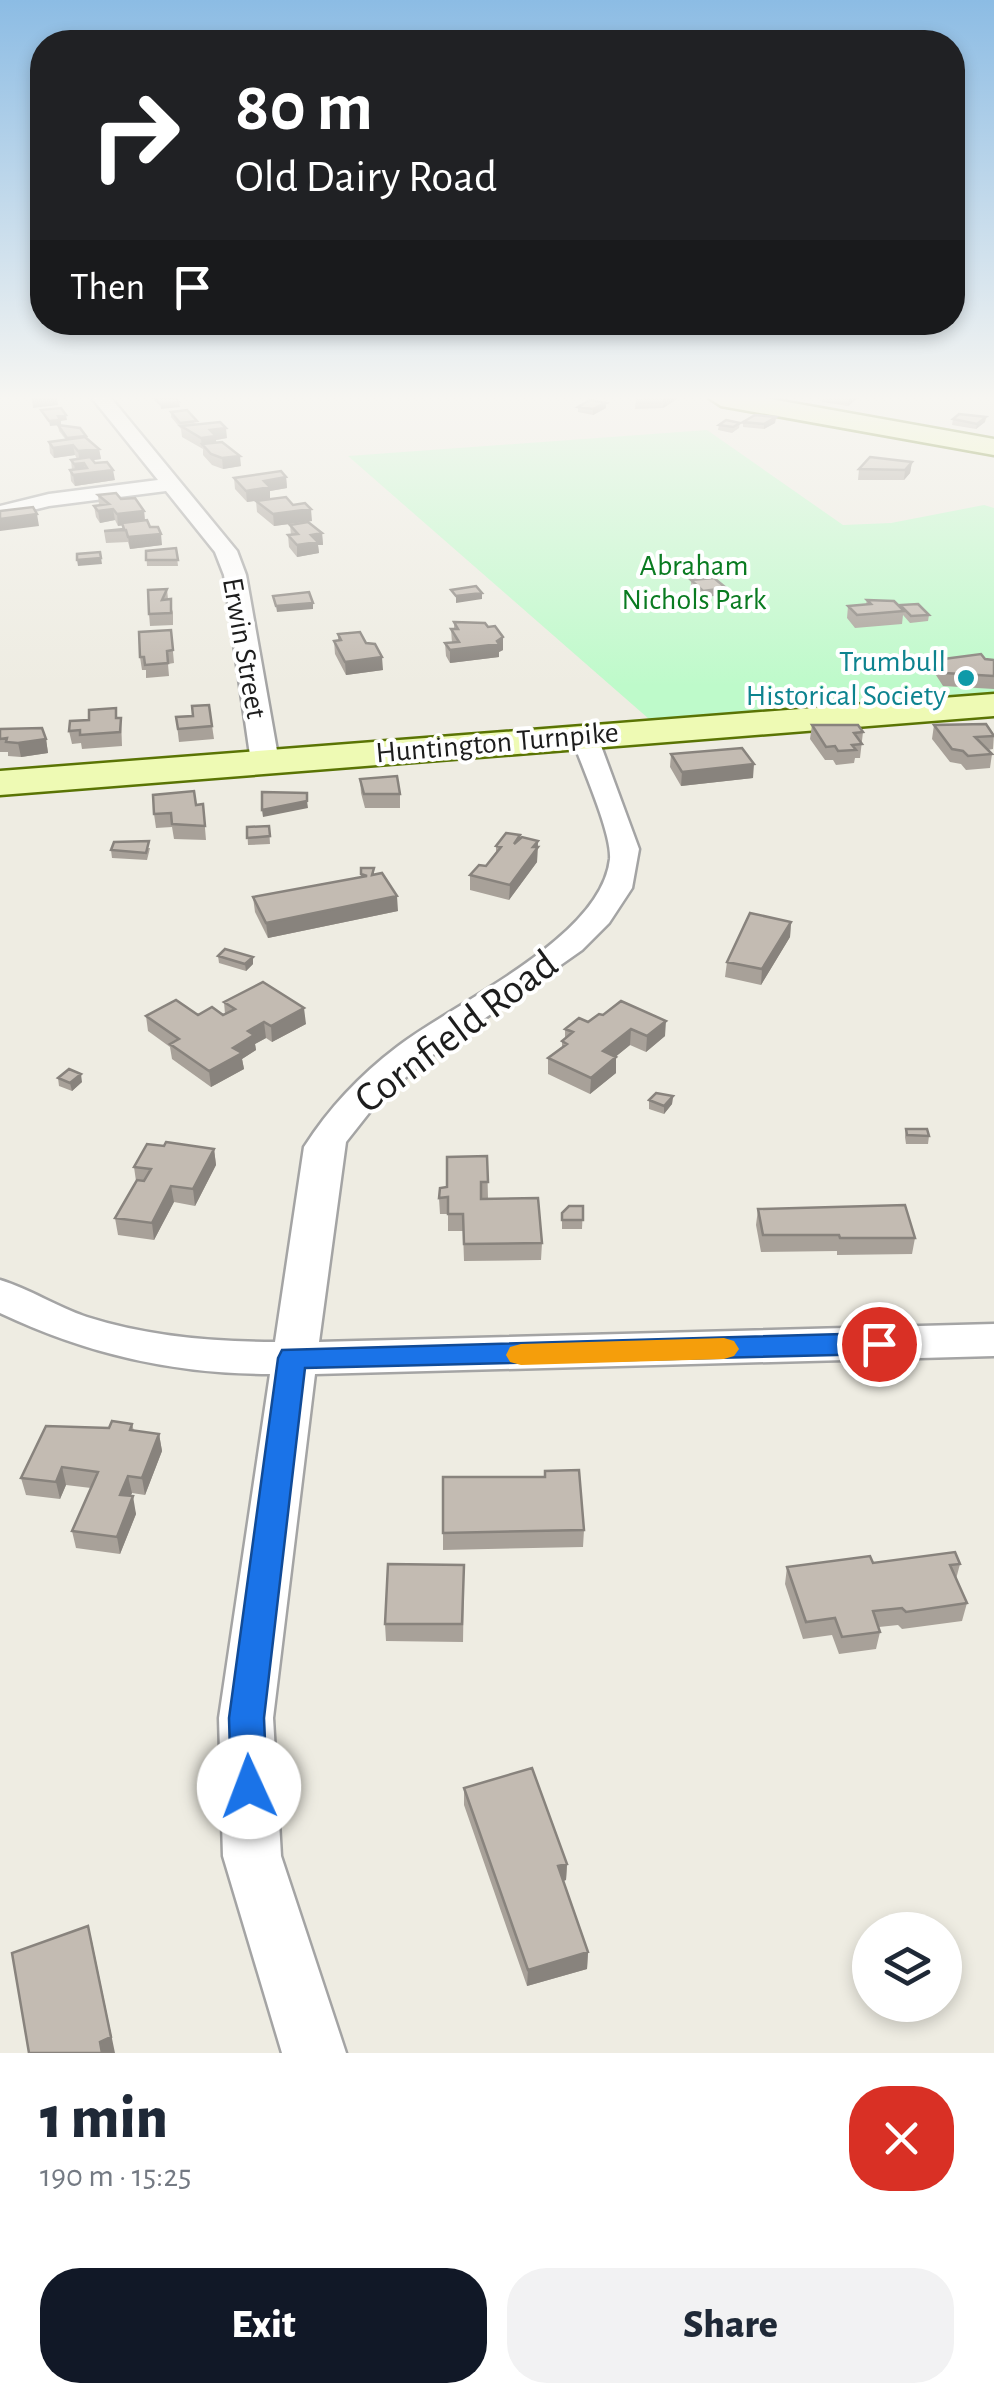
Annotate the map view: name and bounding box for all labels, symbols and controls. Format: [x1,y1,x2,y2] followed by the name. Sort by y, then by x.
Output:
[70,70,200,200] icon: right
[235,73,373,143] text: 80 m
[235,155,497,200] text: Old Dairy Road
[165,260,220,315] icon: arrive
[70,269,145,307] text: Then
[622,551,767,615] park label: Abraham Nichols Park
[217,575,271,721] street label: Erwin Street
[746,647,946,711] place label: Trumbull Historical Society
[955,667,977,689] marker: Trumbull Historical Society
[374,717,620,769] street label: Huntington Turnpike
[347,942,565,1121] street label: Cornfield Road
[837,1302,922,1387] pin
[852,1317,907,1372] icon: arrive
[197,1735,301,1839] position arrow
[852,1912,962,2022] map controls
[852,1912,962,2022] button: layers
[849,2086,954,2191] button: close
[40,2089,168,2149] text: 1 min
[40,2160,191,2192] text: 190 m · 15:25
[40,2268,487,2383] button: Exit
[507,2268,954,2383] button: Share

